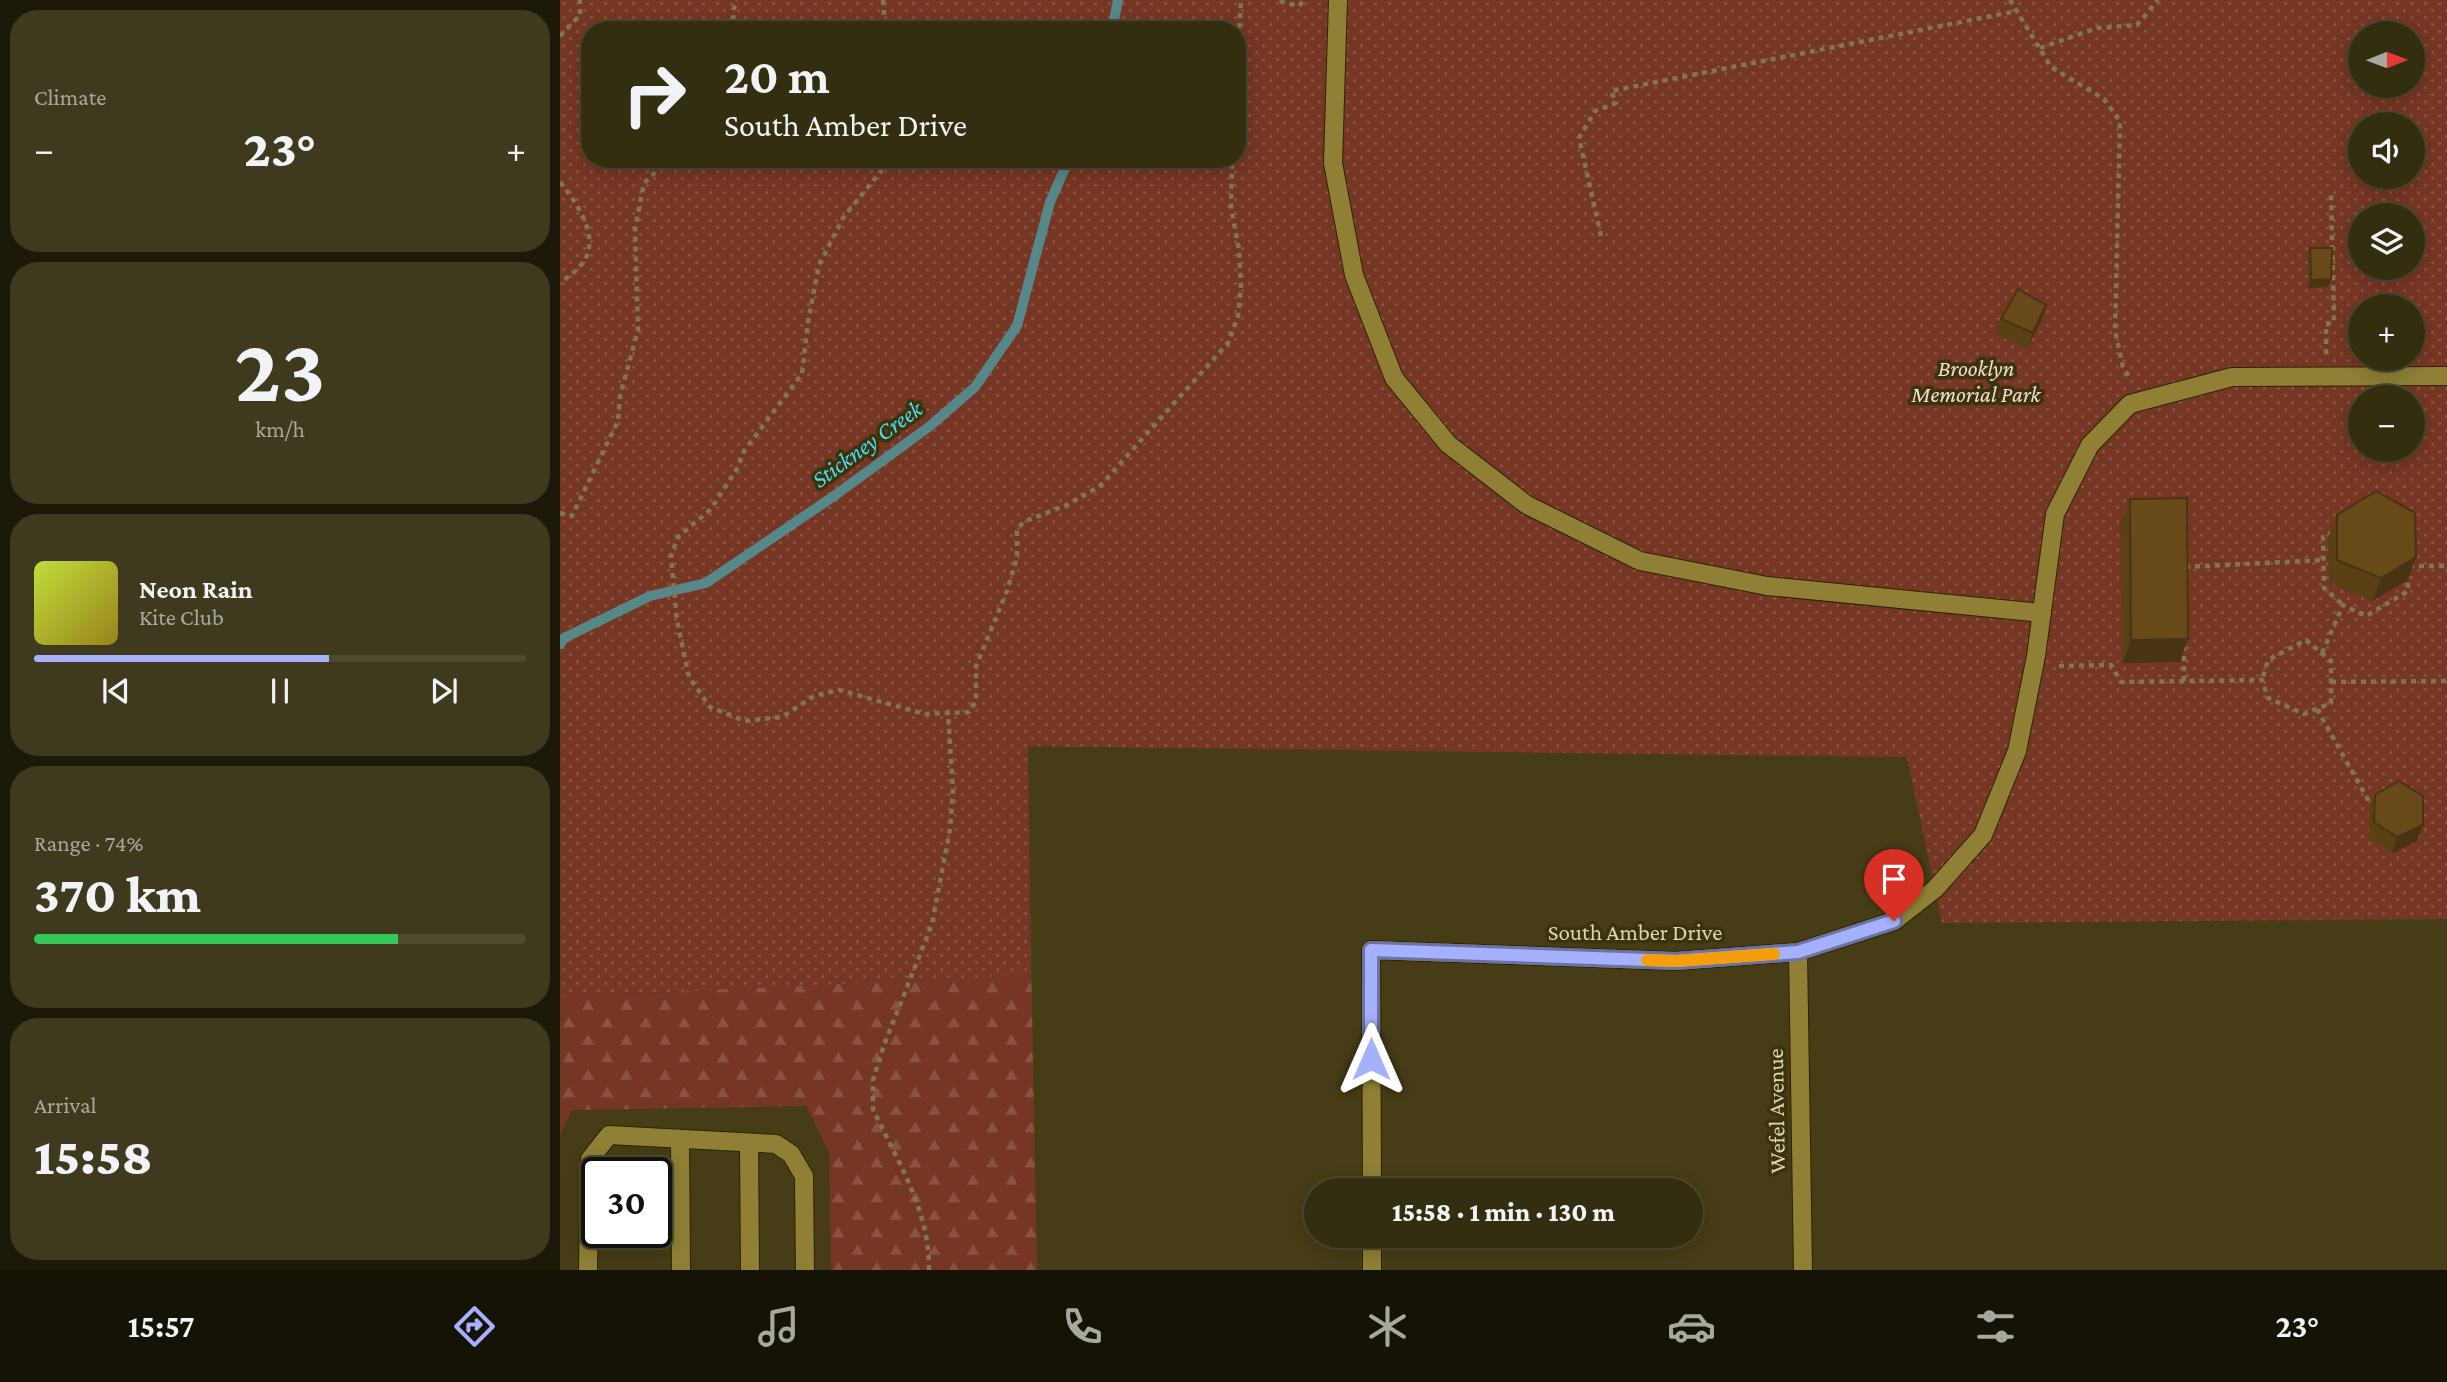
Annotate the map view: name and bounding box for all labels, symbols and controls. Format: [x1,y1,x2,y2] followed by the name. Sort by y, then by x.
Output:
[2348,21,2426,98] north arrow
[2348,21,2425,462] map controls
[609,49,700,140] icon: right
[724,49,830,104] text: 20 m
[34,84,106,110] text: Climate
[724,107,967,143] text: South Amber Drive
[2348,112,2425,189] button: sound
[244,119,316,177] text: 23°
[34,128,54,170] text: −
[506,128,526,170] text: +
[2348,203,2425,280] button: layers
[2348,294,2425,371] button: +
[235,319,325,421] text: 23
[1910,355,2042,407] park label: Brooklyn Memorial Park
[2348,385,2425,462] button: −
[806,394,928,493] water label: Stickney Creek
[255,416,305,442] text: km/h
[139,575,253,604] text: Neon Rain
[139,604,224,630] text: Kite Club
[97,672,135,710] icon: previous
[261,672,299,710] icon: pause
[425,672,463,710] icon: next
[34,830,143,856] text: Range · 74%
[1864,849,1924,921] pin
[1875,860,1913,898] icon: arrive
[34,865,201,923] text: 370 km
[1548,919,1722,945] street label: South Amber Drive
[1334,1022,1408,1096] position arrow
[1762,1048,1790,1174] street label: Wefel Avenue
[34,1092,97,1118] text: Arrival
[34,1127,153,1185] text: 15:58
[581,1157,672,1248] speed limit sign: 30
[1392,1198,1615,1227] text: 15:58 · 1 min · 130 m
[450,1302,499,1351] icon: directions
[754,1302,803,1351] icon: music
[1058,1302,1107,1351] icon: phone
[1363,1302,1412,1351] icon: climate
[1667,1302,1716,1351] icon: car
[1971,1302,2020,1351] icon: filters
[128,1308,195,1344] text: 15:57
[2275,1308,2319,1344] text: 23°

